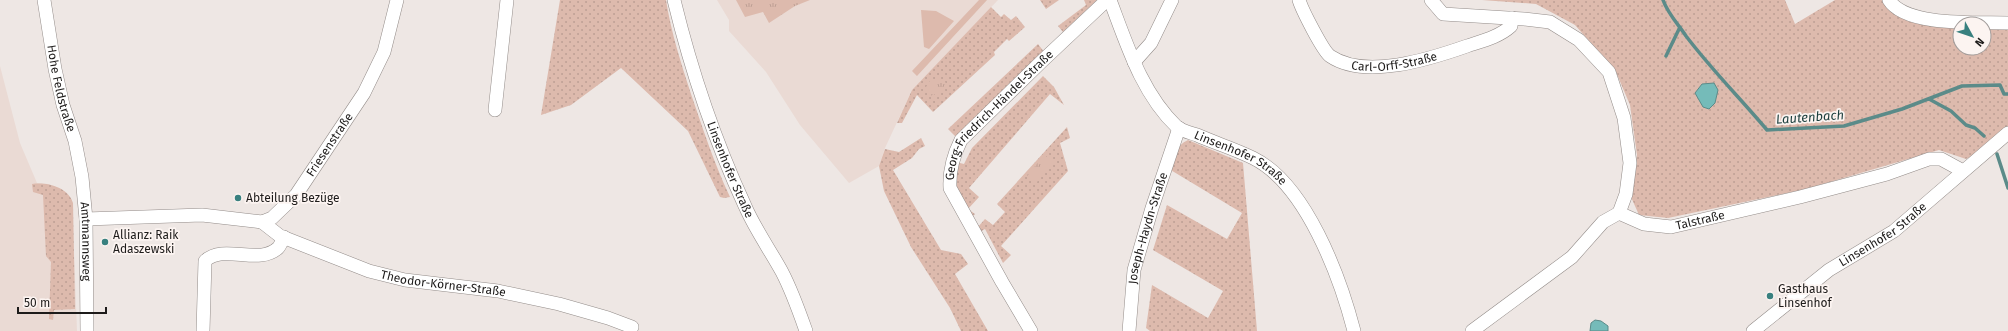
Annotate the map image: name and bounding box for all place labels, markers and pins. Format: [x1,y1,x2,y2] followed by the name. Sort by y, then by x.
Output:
[246,191,339,205] place label: Abteilung Bezüge
[233,193,243,203] marker: Abteilung Bezüge
[113,228,179,256] place label: Allianz: Raik Adaszewski
[100,237,110,247] marker: Allianz: Raik Adaszewski
[1778,282,1833,310] place label: Gasthaus Linsenhof
[1765,291,1775,301] marker: Gasthaus Linsenhof

